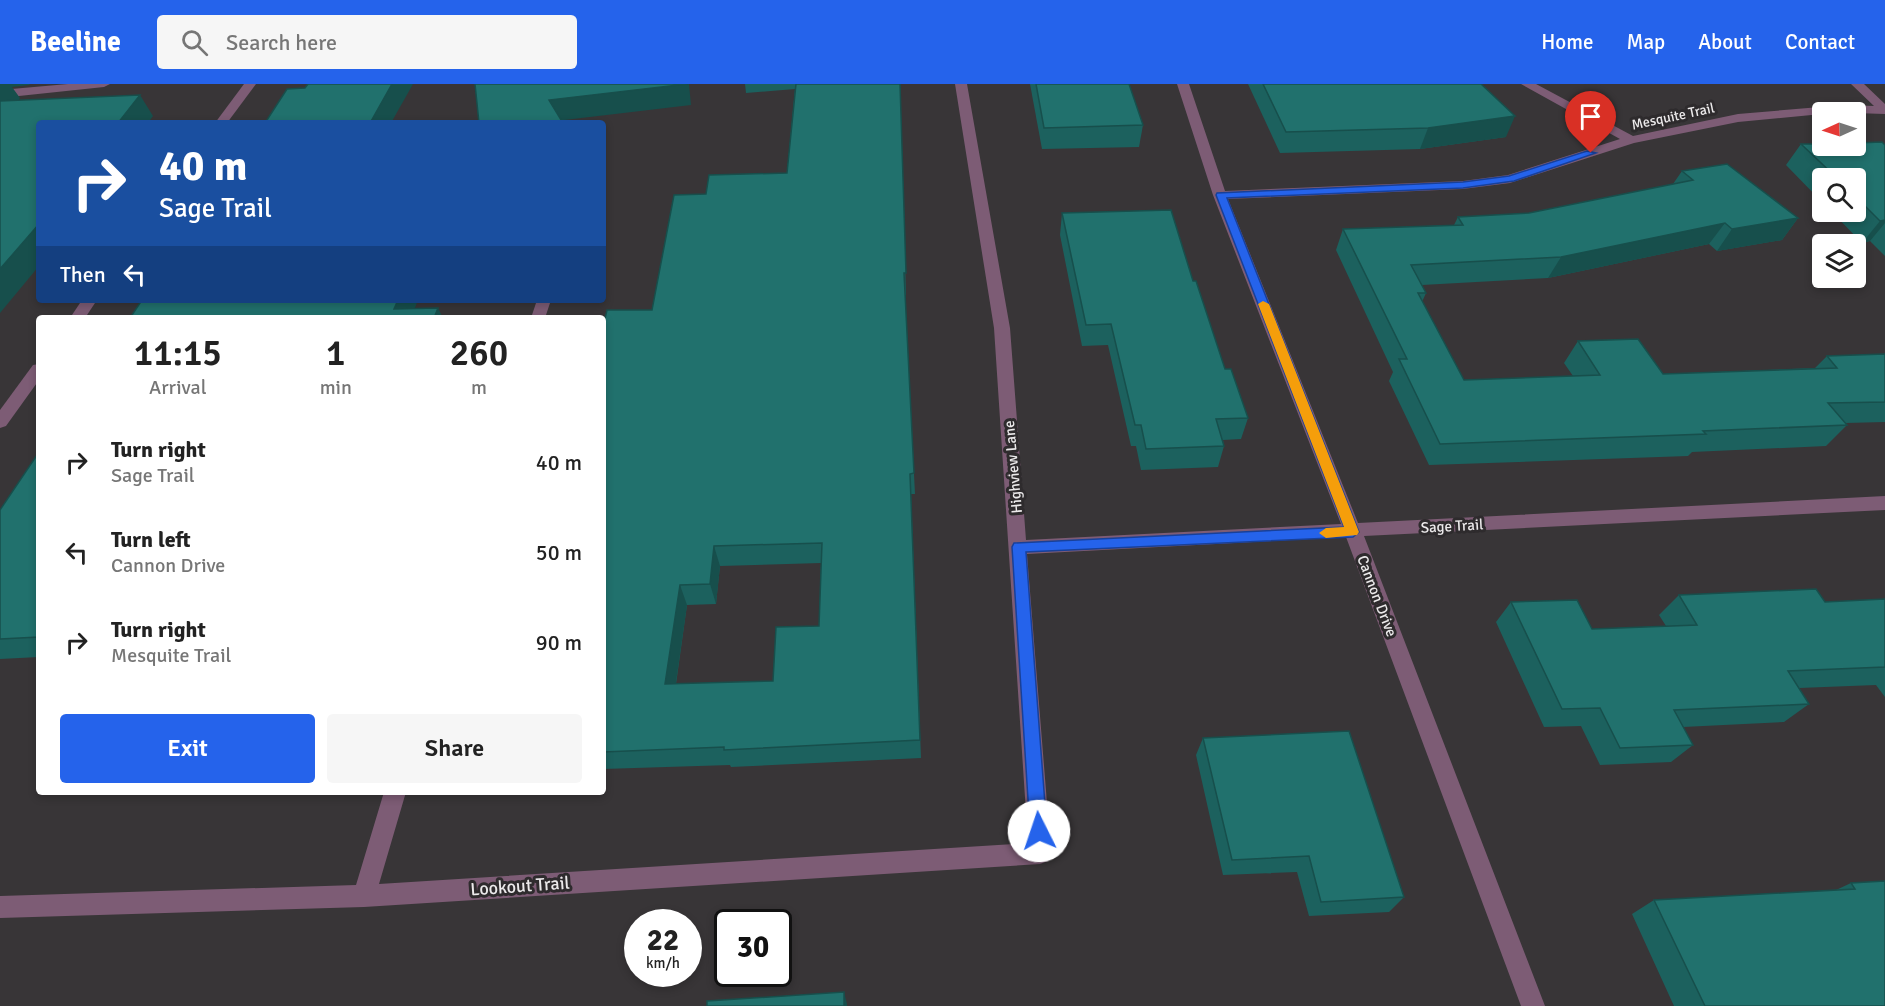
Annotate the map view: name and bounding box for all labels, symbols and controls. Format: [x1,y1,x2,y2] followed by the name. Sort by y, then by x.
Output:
[157,15,577,69] search box
[30,25,121,59] text: Beeline
[178,26,211,59] icon: search
[226,29,337,56] text: Search here
[1541,29,1594,55] text: Home
[1627,29,1665,55] text: Map
[1698,29,1752,55] text: About
[1785,29,1855,55] text: Contact
[1565,91,1616,153] pin
[1630,99,1716,134] street label: Mesquite Trail
[1574,100,1607,133] icon: arrive
[1812,102,1866,156] north arrow
[1812,102,1866,288] map controls
[159,141,248,192] text: 40 m
[60,144,138,222] icon: right
[1812,168,1866,222] button: search
[159,192,272,225] text: Sage Trail
[1812,234,1866,288] button: layers
[118,258,151,291] icon: left
[60,261,106,288] text: Then
[134,331,222,376] text: 11:15
[326,331,346,376] text: 1
[450,331,508,376] text: 260
[149,375,207,400] text: Arrival
[320,375,352,400] text: min
[471,375,487,400] text: m
[1000,420,1026,514] street label: Highview Lane
[111,436,206,463] text: Turn right
[60,446,93,479] icon: right
[536,449,582,476] text: 40 m
[111,463,195,488] text: Sage Trail
[1420,515,1484,537] street label: Sage Trail
[111,526,191,553] text: Turn left
[60,536,93,569] icon: left
[536,539,582,566] text: 50 m
[111,553,225,578] text: Cannon Drive
[1353,553,1401,639] street label: Cannon Drive
[111,616,206,643] text: Turn right
[60,626,93,659] icon: right
[536,629,582,656] text: 90 m
[111,643,231,668] text: Mesquite Trail
[60,714,315,783] button: Exit
[327,714,582,783] button: Share
[1007,799,1071,863] position arrow
[470,872,570,900] street label: Lookout Trail
[714,909,792,987] speed limit sign: 30
[647,922,679,959] text: 22
[646,954,680,972] text: km/h

